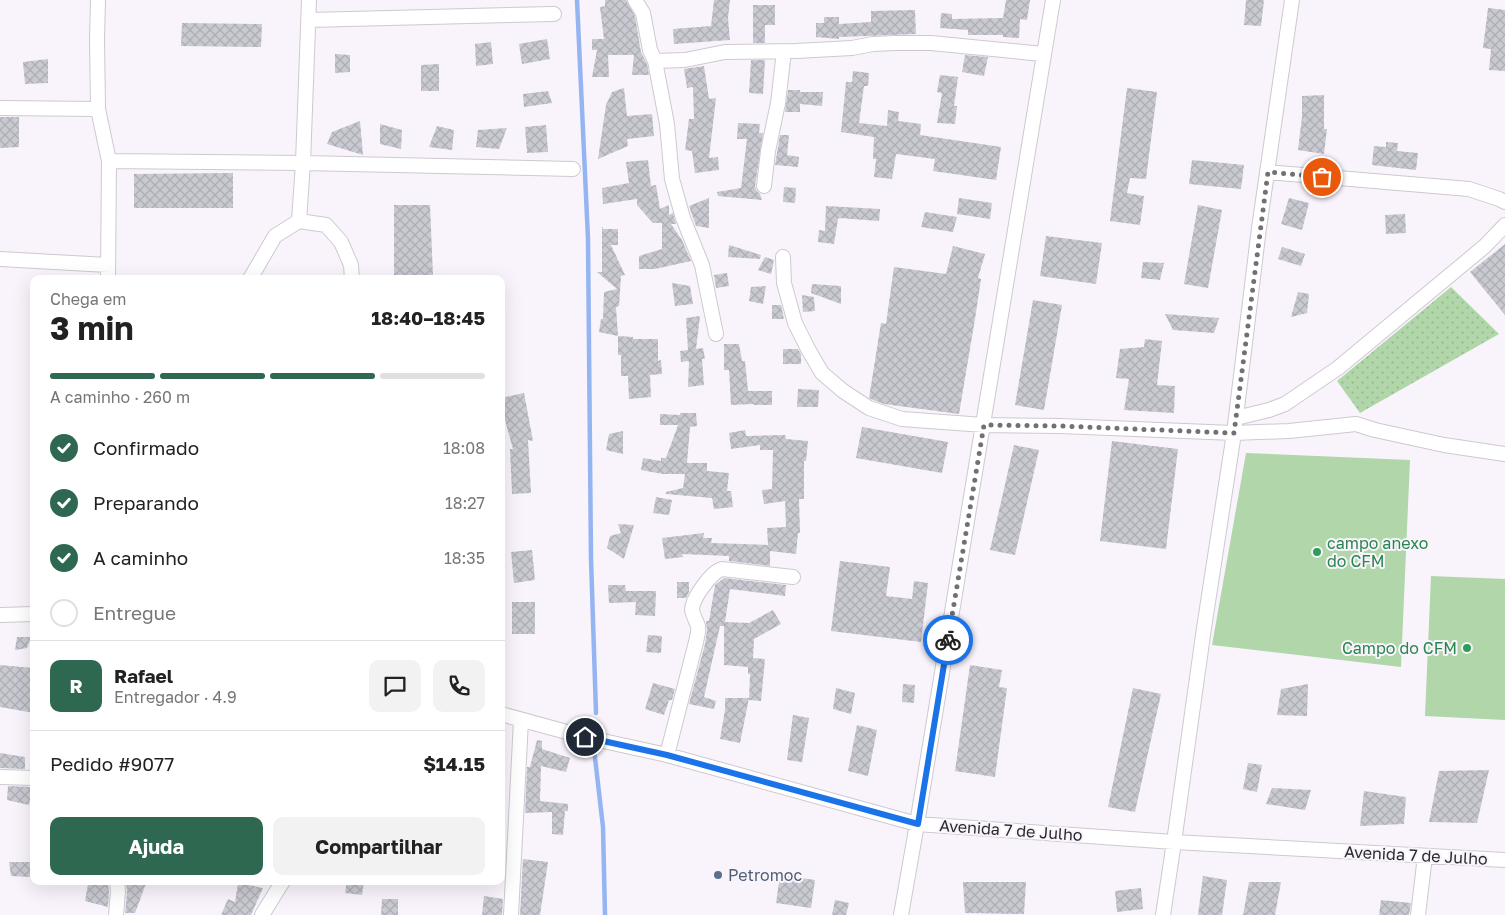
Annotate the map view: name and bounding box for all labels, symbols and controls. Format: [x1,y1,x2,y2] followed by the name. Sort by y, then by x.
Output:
[1301,156,1343,198] pin
[1308,163,1336,191] icon: bag
[50,289,126,309] text: Chega em
[371,306,485,329] text: 18:40–18:45
[50,309,134,347] text: 3 min
[50,387,190,407] text: A caminho · 260 m
[50,434,78,462] icon: check
[93,436,199,459] text: Confirmado
[443,438,485,458] text: 18:08
[50,489,78,517] icon: check
[93,491,199,514] text: Preparando
[445,493,485,513] text: 18:27
[1327,533,1428,571] place label: campo anexo do CFM
[50,544,78,572] icon: check
[93,546,188,569] text: A caminho
[1311,546,1323,558] marker: campo anexo do CFM
[444,548,485,568] text: 18:35
[93,601,176,624] text: Entregue
[923,615,973,665] courier
[934,626,962,654] icon: bike
[1342,638,1457,658] place label: Campo do CFM
[1461,642,1473,654] marker: Campo do CFM
[369,660,421,712] button: chat
[433,660,485,712] button: phone
[114,664,173,687] text: Rafael
[69,674,83,697] text: R
[114,687,237,707] text: Entregador · 4.9
[564,716,606,758] pin
[571,723,599,751] icon: home
[50,752,174,775] text: Pedido #9077
[423,752,485,775] text: $14.15
[939,815,1083,845] street label: Avenida 7 de Julho
[50,817,263,875] button: Ajuda
[273,817,485,875] button: Compartilhar
[1344,841,1488,869] street label: Avenida 7 de Julho
[728,865,802,885] place label: Petromoc
[712,869,724,881] marker: Petromoc

